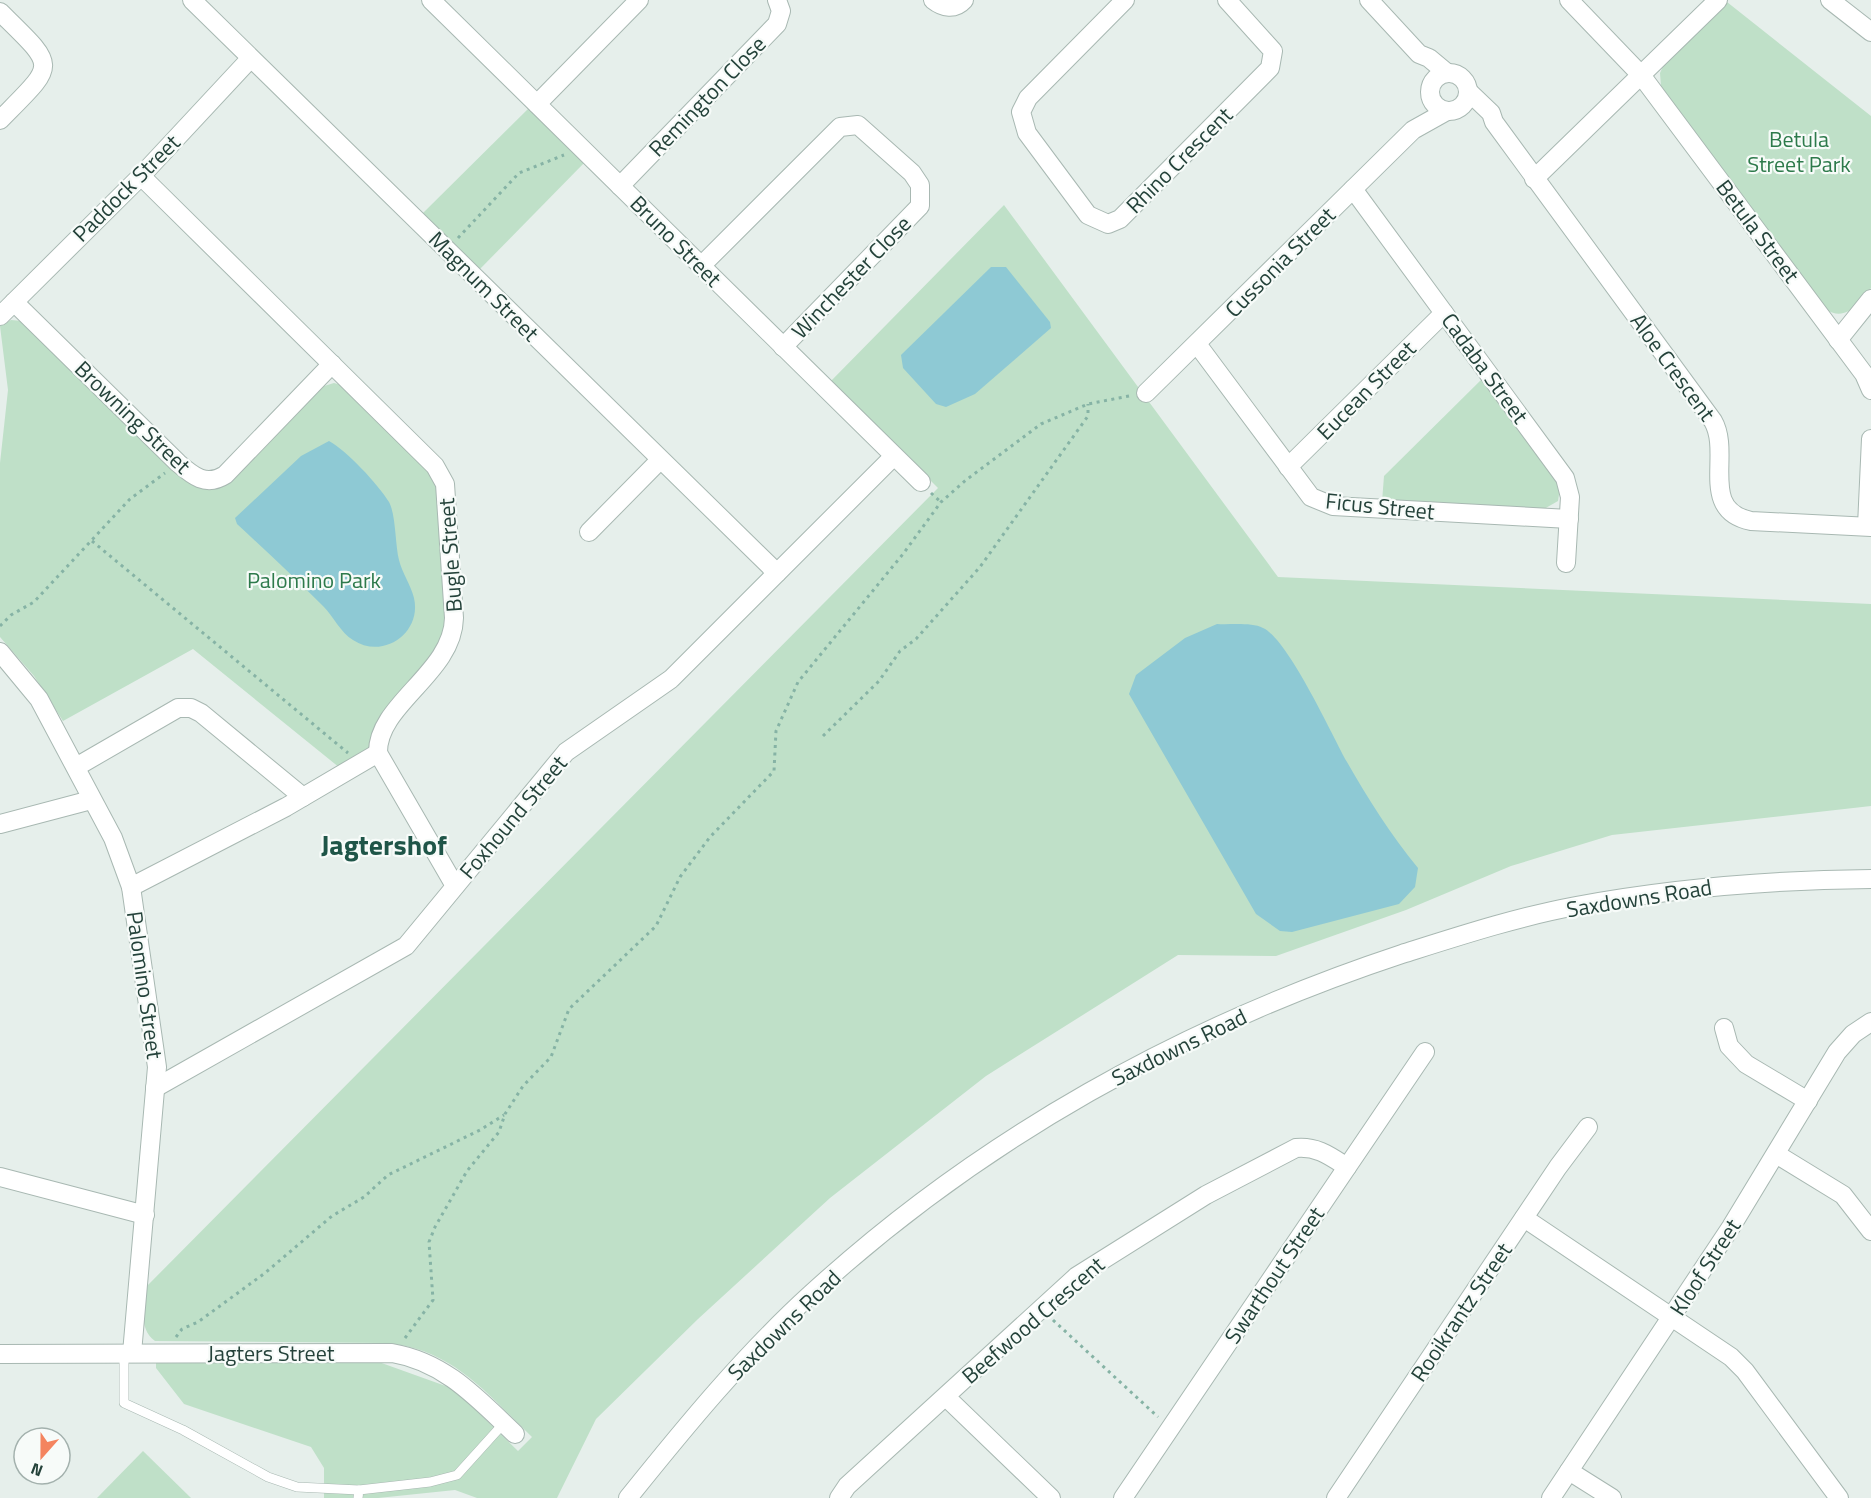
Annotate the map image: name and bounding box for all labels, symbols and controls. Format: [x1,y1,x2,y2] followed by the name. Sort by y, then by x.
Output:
[640,28,774,164] street label: Remington Close
[1118,99,1240,221] street label: Rhino Crescent
[1747,122,1851,181] park label: Betula Street Park
[64,126,188,250] street label: Paddock Street
[1708,172,1808,290] street label: Betula Street
[622,187,730,295] street label: Bruno Street
[1217,199,1343,325] street label: Cussonia Street
[783,208,919,346] street label: Winchester Close
[421,223,547,349] street label: Magnum Street
[1433,305,1537,431] street label: Cadaba Street
[1622,306,1724,428] street label: Aloe Crescent
[1308,332,1424,448] street label: Eucean Street
[67,352,199,482] street label: Browning Street
[1324,483,1436,529] street label: Ficus Street
[429,497,471,613] street label: Bugle Street
[247,563,382,597] park label: Palomino Park
[451,747,575,886] street label: Foxhound Street
[321,823,447,866] district label: Jagtershof
[1564,870,1714,926] street label: Saxdowns Road
[118,909,172,1061] street label: Palomino Street
[1105,999,1253,1095] street label: Saxdowns Road
[1215,1199,1333,1350] street label: Swarthout Street
[1661,1212,1749,1322] street label: Kloof Street
[1402,1235,1520,1389] street label: Rooikrantz Street
[954,1248,1112,1392] street label: Beefwood Crescent
[719,1262,849,1388] street label: Saxdowns Road
[208,1336,335,1370] street label: Jagters Street
[12,1426,72,1486] north arrow
[27,1457,46,1483] text: N

